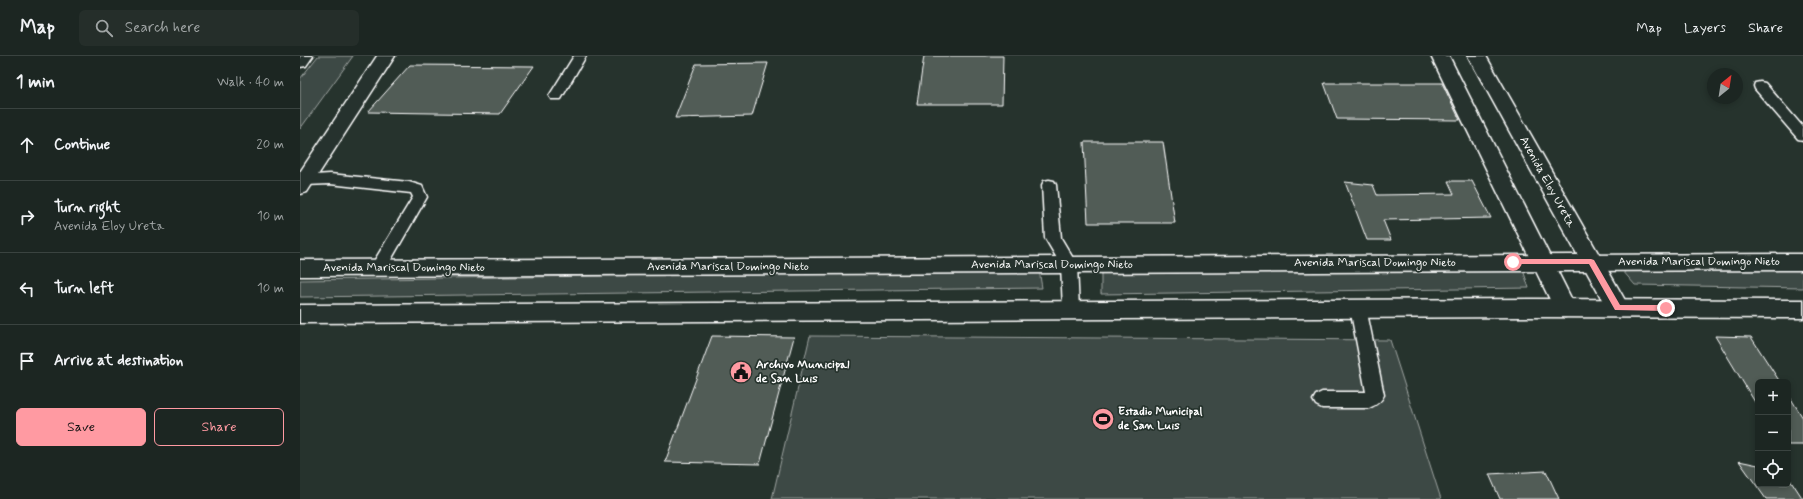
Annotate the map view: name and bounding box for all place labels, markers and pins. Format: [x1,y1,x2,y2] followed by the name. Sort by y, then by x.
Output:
[756,357,850,387] place label: Archivo Municipal de San Luis
[728,359,754,385] public building icon: Archivo Municipal de San Luis
[1118,404,1203,434] place label: Estadio Municipal de San Luis
[1090,406,1116,432] sports icon: Estadio Municipal de San Luis

